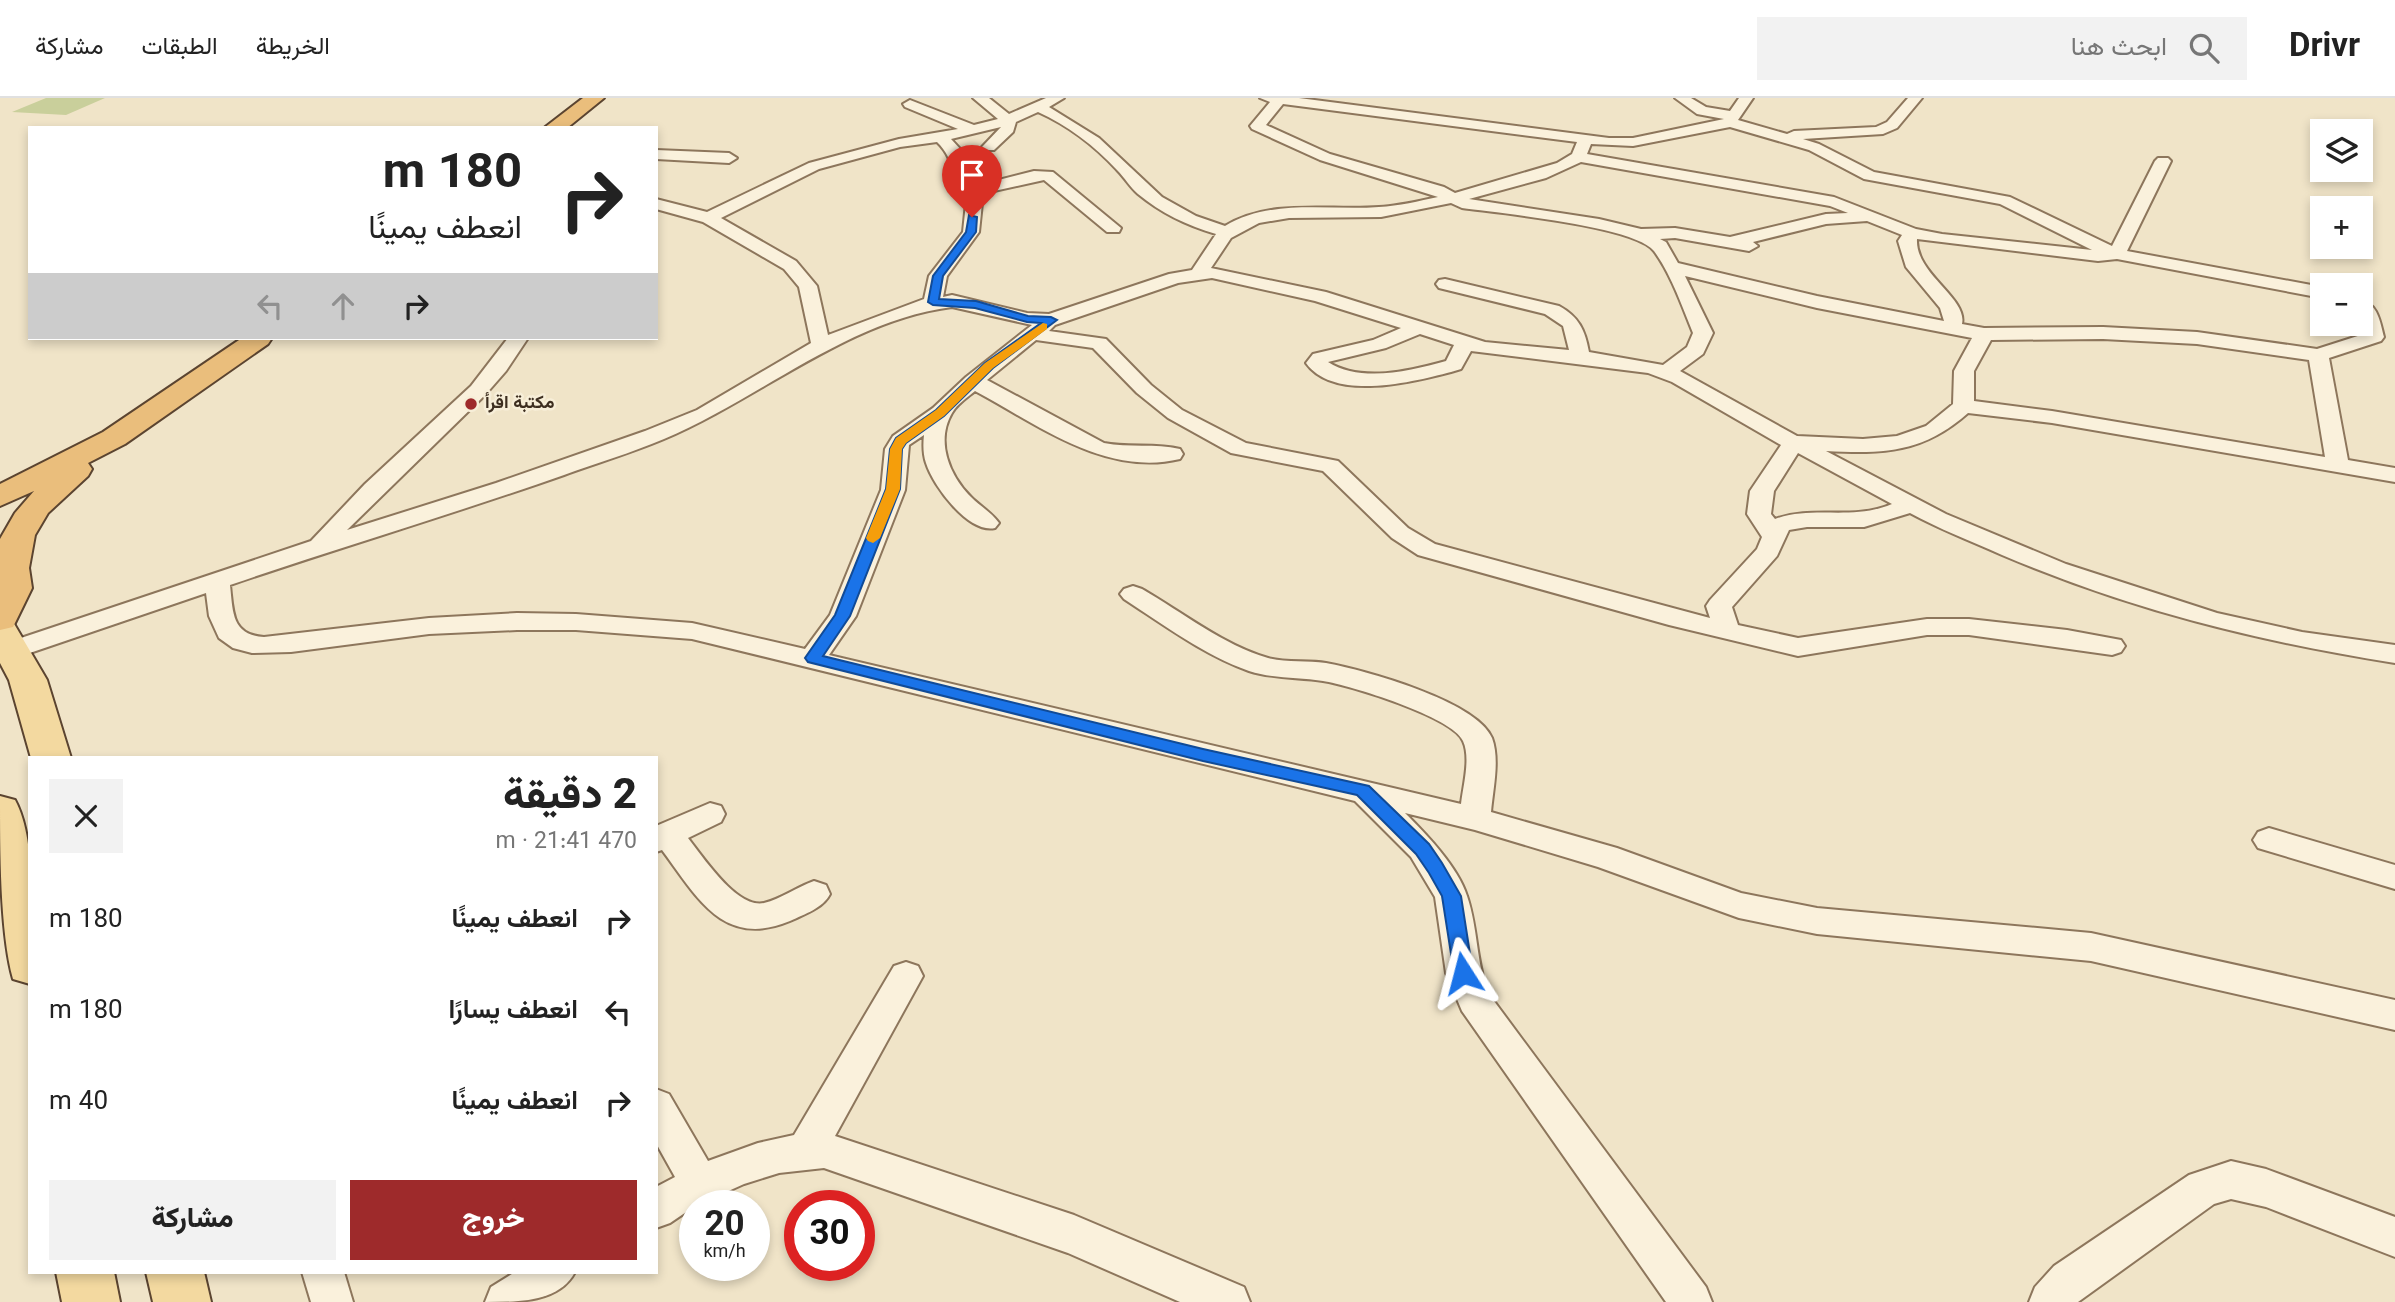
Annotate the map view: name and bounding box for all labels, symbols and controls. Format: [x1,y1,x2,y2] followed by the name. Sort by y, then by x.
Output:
[1757,17,2247,80] search box
[2289,22,2360,74] text: Drivr
[2071,28,2167,69] text: ابحث هنا
[35,29,103,67] text: مشاركة
[141,29,218,67] text: الطبقات
[256,29,330,67] text: الخريطة
[2185,29,2223,67] icon: search
[2310,119,2373,336] map controls
[2310,119,2373,182] button: layers
[383,137,522,213] text: 180 m
[942,145,1002,217] pin
[546,154,637,245] icon: right
[953,156,991,194] icon: arrive
[2310,196,2373,259] button: +
[368,205,522,255] text: انعطف يمينًا
[2310,273,2373,336] button: −
[251,287,289,325] icon: left
[324,287,362,325] icon: ahead
[397,287,435,325] icon: right
[485,390,555,418] place label: مكتبة اقرأ
[463,396,479,412] marker: مكتبة اقرأ
[503,765,637,831] text: 2 دقيقة
[49,779,123,853] button: close
[496,824,637,860] text: 470 m · 21:41
[49,900,123,941] text: 180 m
[452,900,578,941] text: انعطف يمينًا
[599,902,637,940] icon: right
[1426,936,1500,1010] position arrow
[49,991,123,1032] text: 180 m
[448,991,578,1032] text: انعطف يسارًا
[599,993,637,1031] icon: left
[49,1082,108,1123] text: 40 m
[452,1082,578,1123] text: انعطف يمينًا
[599,1084,637,1122] icon: right
[49,1180,336,1260] button: مشاركة
[350,1180,637,1260] button: خروج
[784,1190,875,1281] speed limit sign: 30
[704,1199,745,1254] text: 20
[703,1239,746,1267] text: km/h

